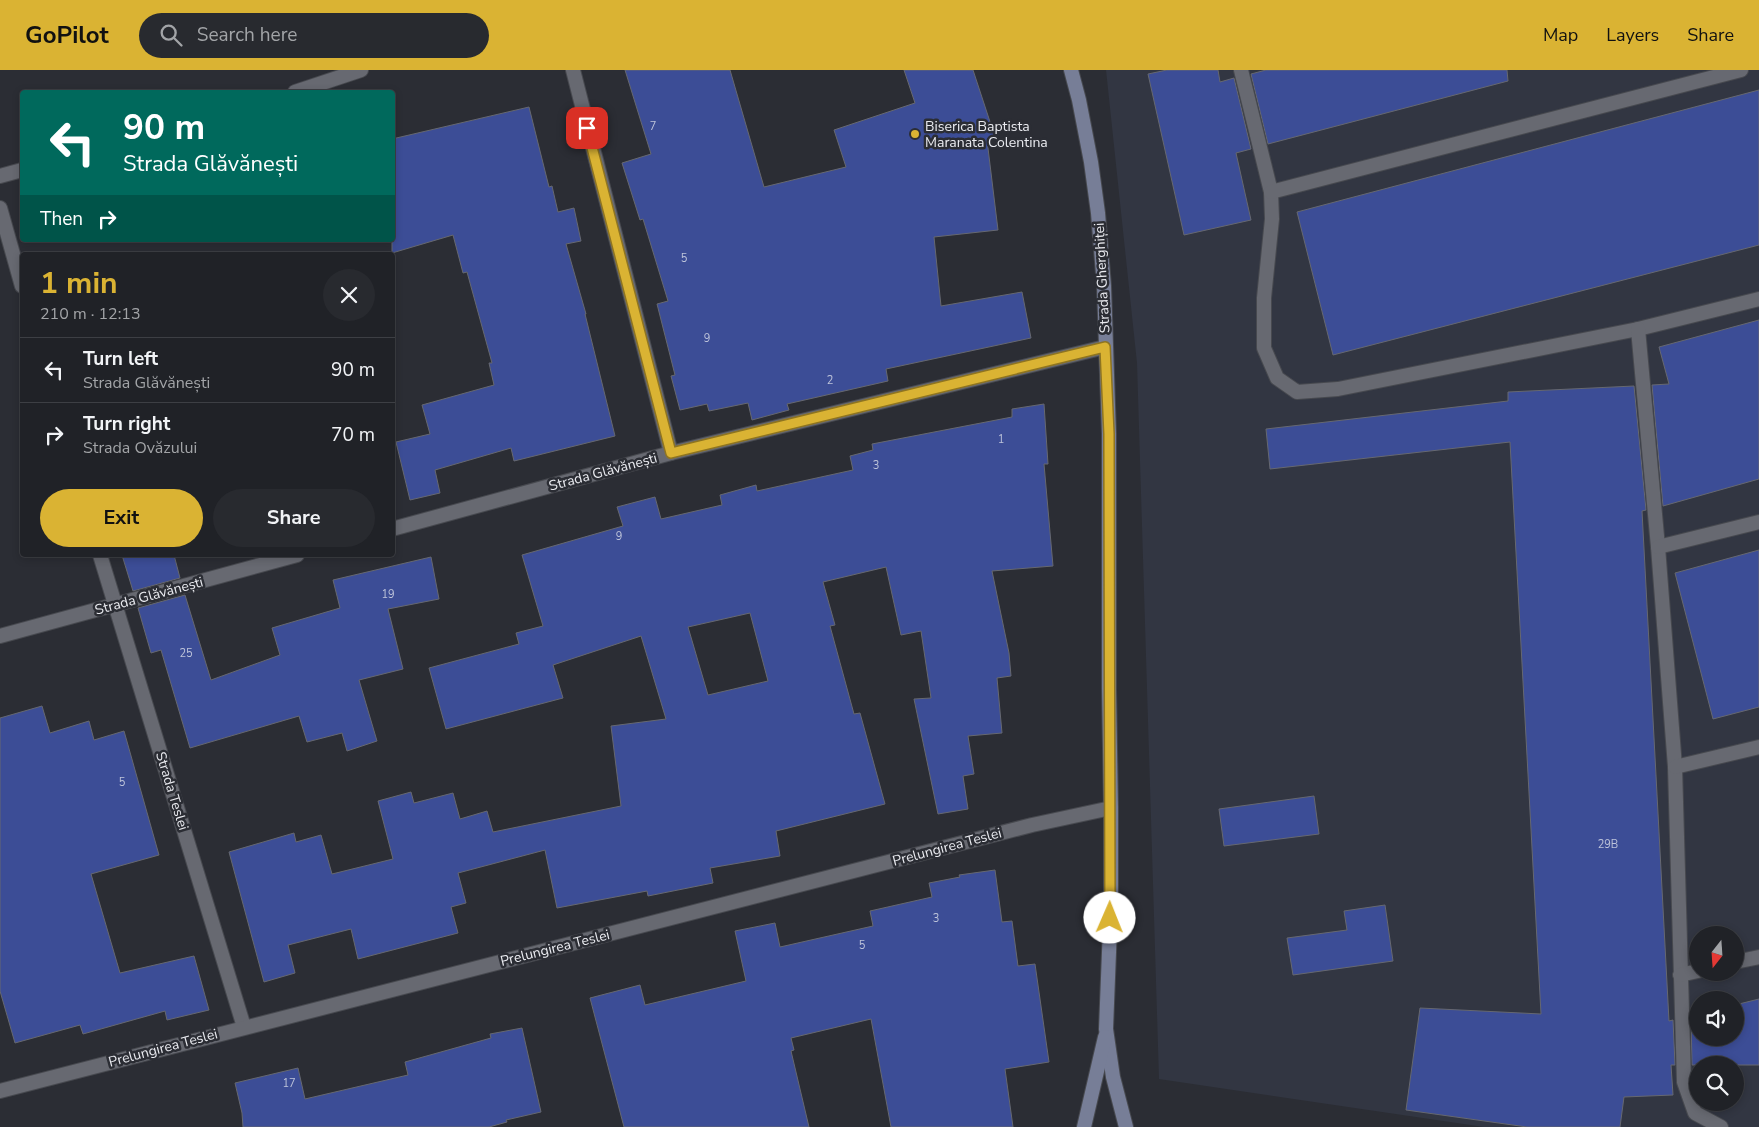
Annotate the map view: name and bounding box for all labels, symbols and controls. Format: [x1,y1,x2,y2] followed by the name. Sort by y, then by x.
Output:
[139,13,489,58] search box
[25,19,109,51] text: GoPilot
[157,21,185,49] icon: search
[197,22,297,48] text: Search here
[1543,23,1578,47] text: Map
[1606,23,1659,47] text: Layers
[1687,23,1734,47] text: Share
[123,104,205,151] text: 90 m
[566,107,608,149] pin
[40,110,105,175] icon: left
[573,114,601,142] icon: arrive
[925,117,1048,152] place label: Biserica Baptista Maranata Colentina
[650,119,656,134] house number: 7
[909,128,921,140] marker: Biserica Baptista Maranata Colentina
[123,149,298,179] text: Strada Glăvănești
[93,205,121,233] icon: right
[40,206,83,232] text: Then
[1090,222,1114,334] street label: Strada Gherghiței
[681,251,688,266] house number: 5
[40,263,118,304] text: 1 min
[323,269,375,321] button: close
[40,303,141,325] text: 210 m · 12:13
[704,331,710,346] house number: 9
[83,346,158,372] text: Turn left
[40,356,68,384] icon: left
[331,357,375,383] text: 90 m
[83,372,210,394] text: Strada Glăvănești
[827,373,833,388] house number: 2
[83,411,170,437] text: Turn right
[40,421,68,449] icon: right
[331,422,375,448] text: 70 m
[998,432,1004,447] house number: 1
[83,437,197,459] text: Strada Ovăzului
[547,448,659,496] street label: Strada Glăvănești
[873,458,879,473] house number: 3
[40,489,203,547] button: Exit
[213,489,375,547] button: Share
[616,529,622,544] house number: 9
[93,572,205,620] street label: Strada Glăvănești
[381,587,395,602] house number: 19
[179,646,193,661] house number: 25
[151,749,193,833] street label: Strada Teslei
[119,775,126,790] house number: 5
[890,823,1004,871] street label: Prelungirea Teslei
[1598,837,1618,852] house number: 29B
[1083,891,1135,943] position arrow
[933,911,939,926] house number: 3
[498,925,612,971] street label: Prelungirea Teslei
[1689,926,1744,981] north arrow
[1689,926,1744,1111] map controls
[859,938,866,953] house number: 5
[1689,991,1744,1046] button: sound
[106,1024,220,1072] street label: Prelungirea Teslei
[1689,1056,1744,1111] button: search
[282,1076,296,1091] house number: 17

